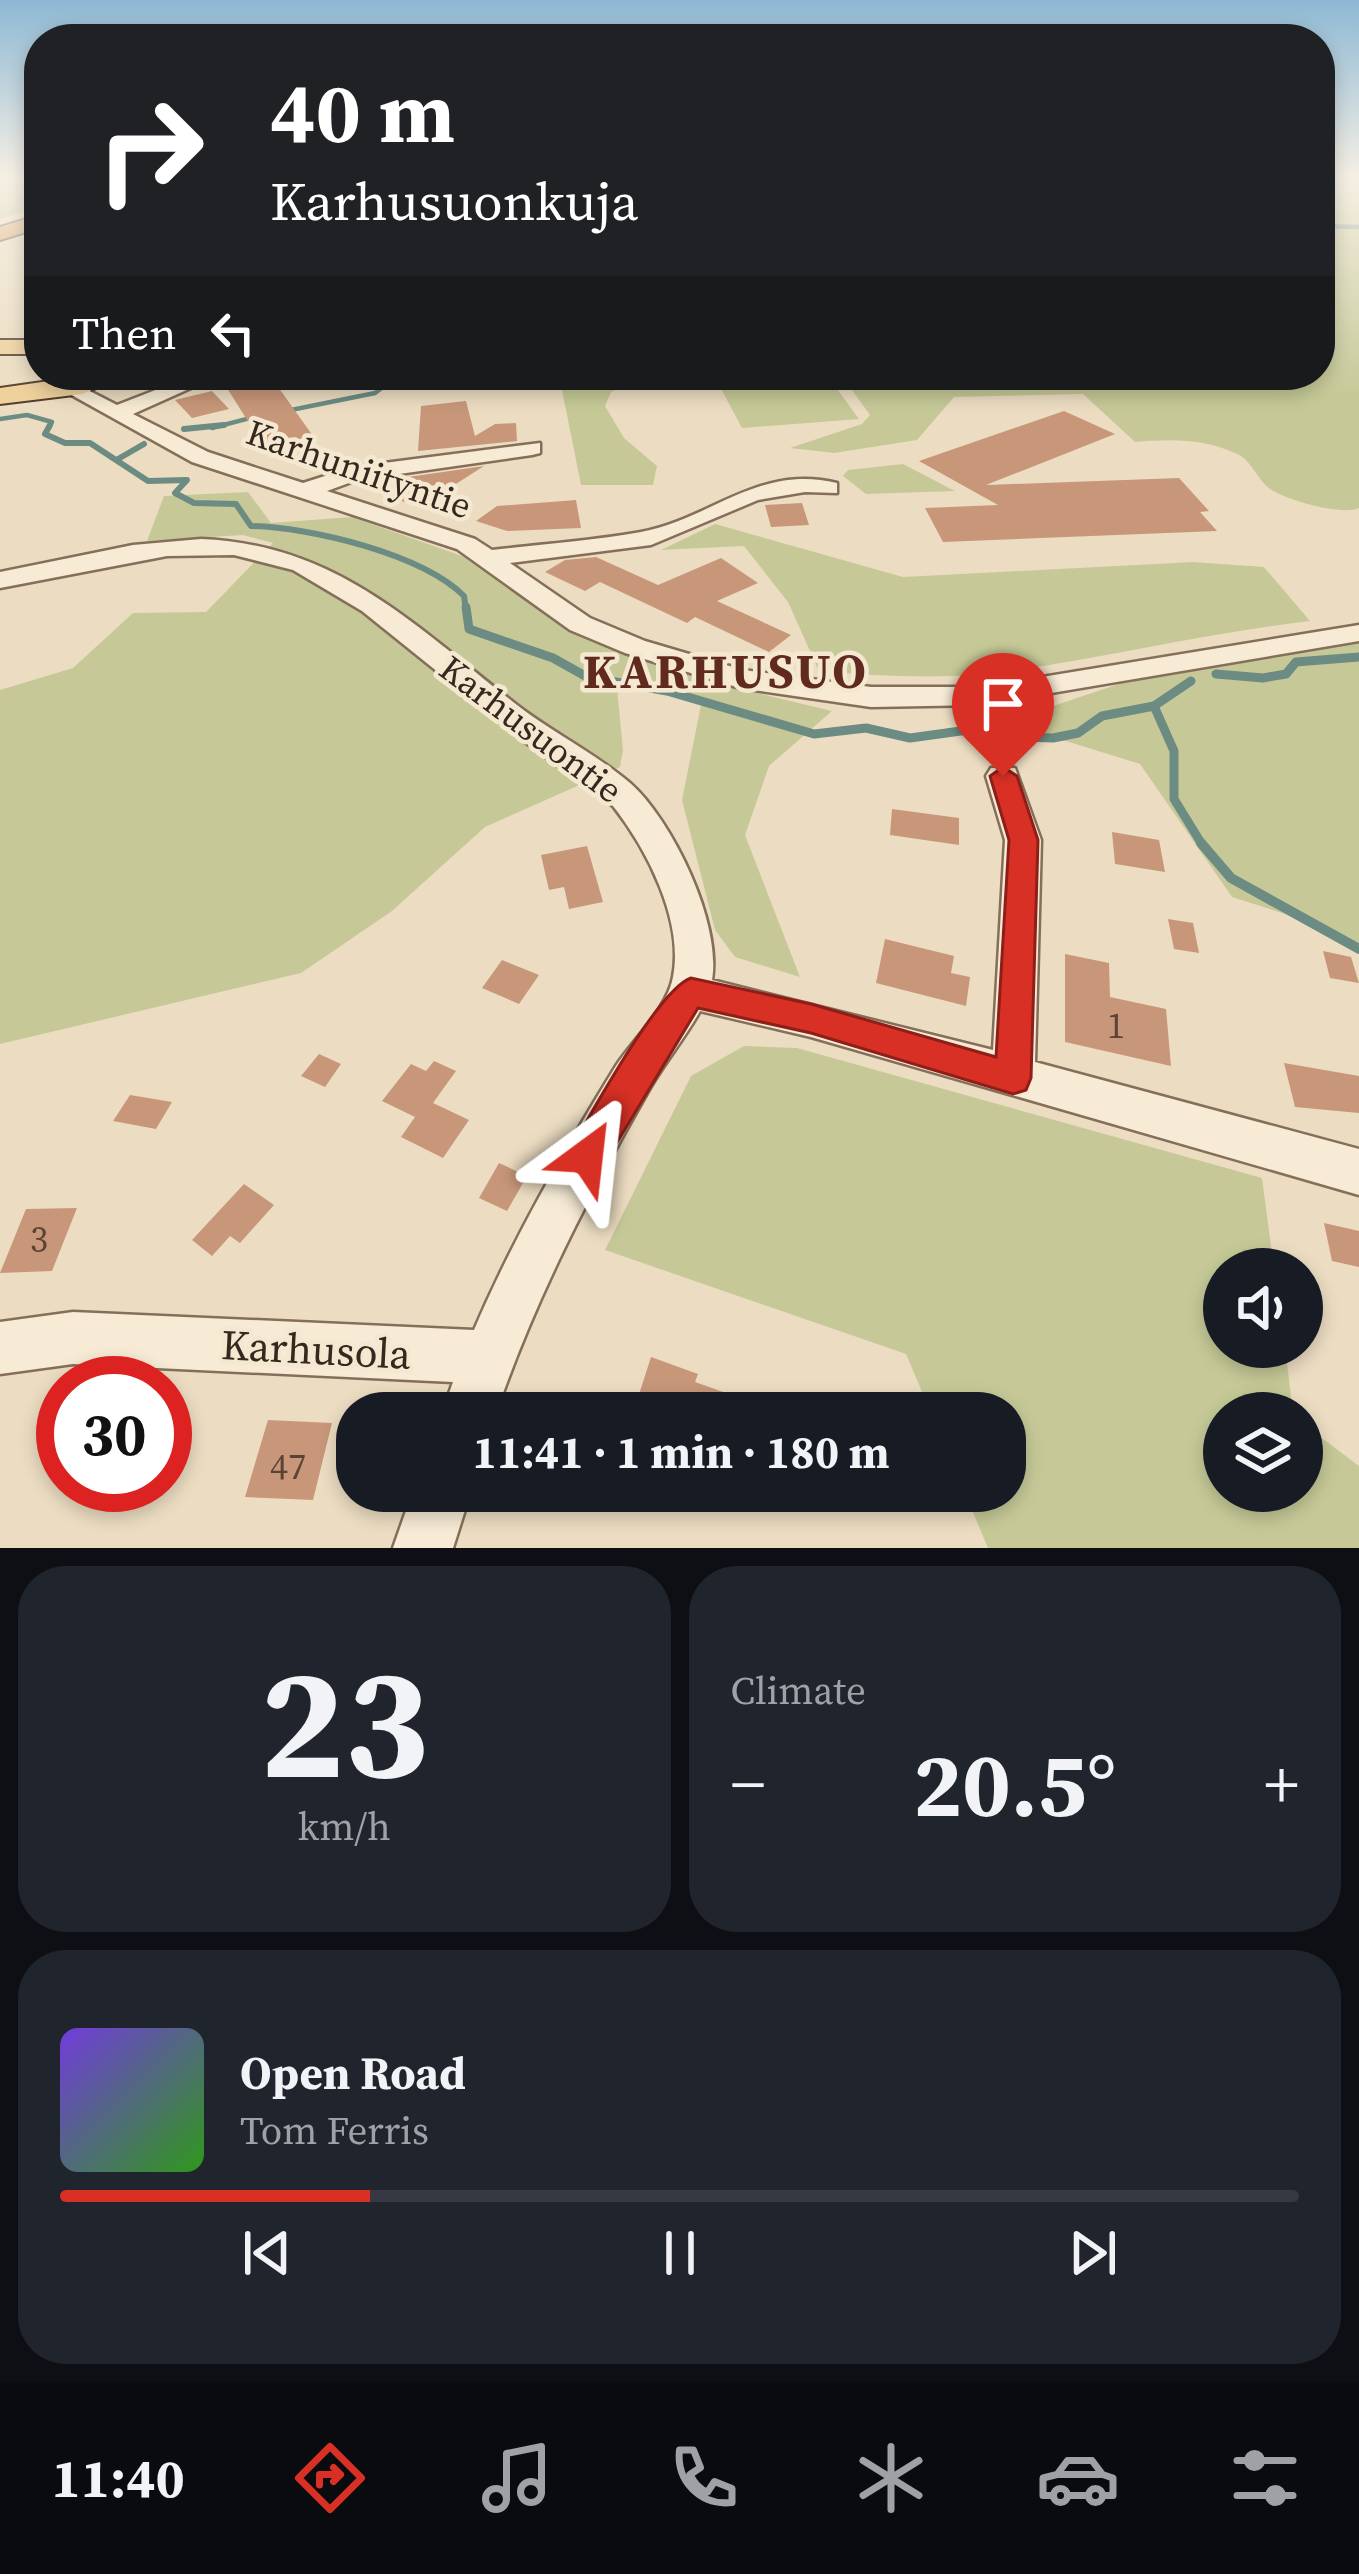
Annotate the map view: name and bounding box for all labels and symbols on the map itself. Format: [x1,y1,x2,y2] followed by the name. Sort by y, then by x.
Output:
[240,408,478,530] street label: Karhuniityntie
[583,638,869,704] district label: KARHUSUO
[429,644,633,814] street label: Karhusuontie
[952,653,1054,776] pin
[1107,1001,1125,1050] house number: 1
[524,1093,650,1219] position arrow
[30,1215,48,1264] house number: 3
[220,1315,413,1383] street label: Karhusola
[36,1356,192,1512] speed limit sign: 30
[270,1442,306,1491] house number: 47

